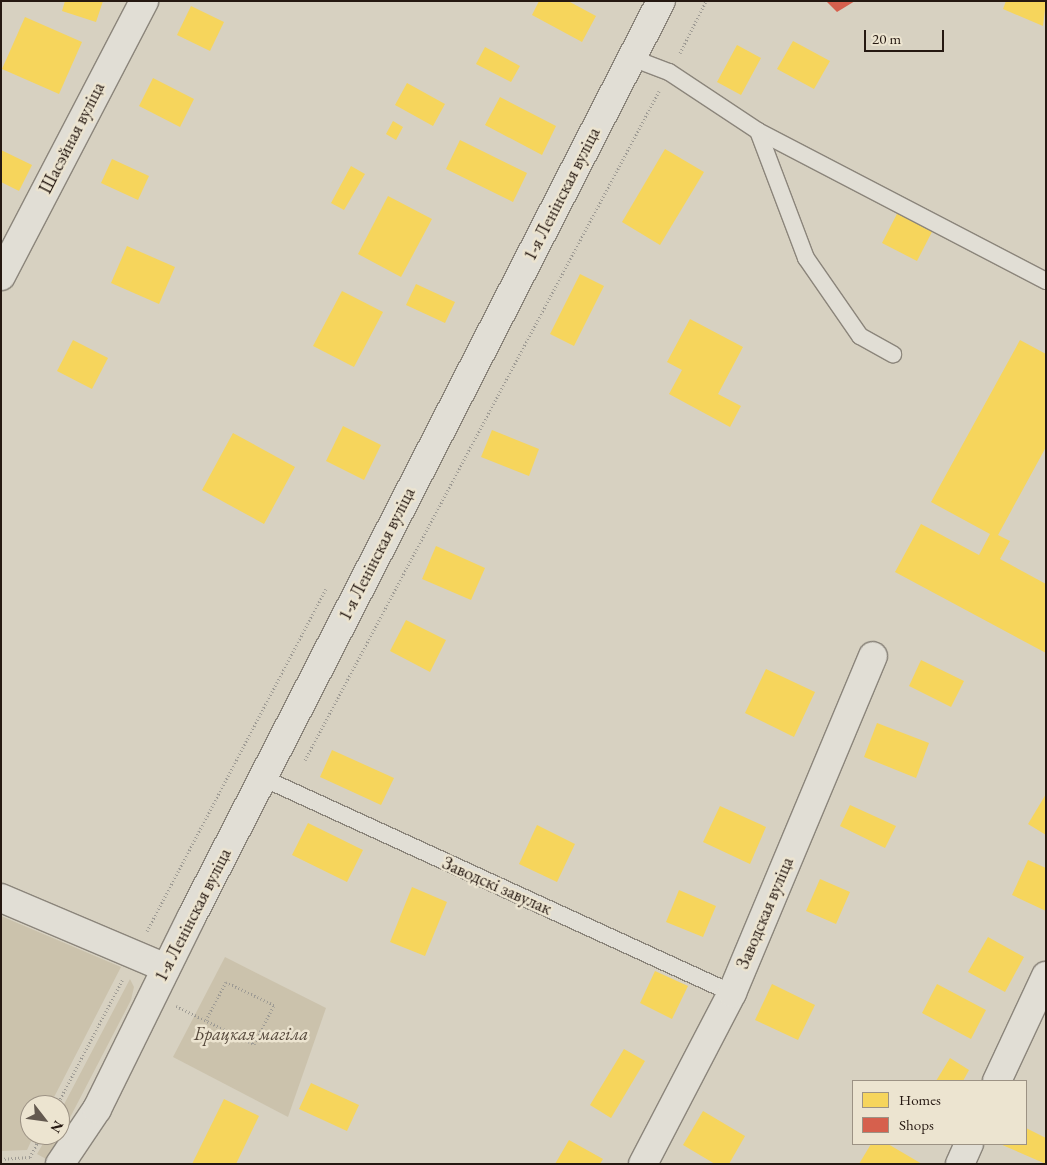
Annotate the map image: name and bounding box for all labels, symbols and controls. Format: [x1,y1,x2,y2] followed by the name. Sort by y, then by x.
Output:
[867,20,947,52] scale bar
[872,29,901,48] text: 20 m
[35,79,109,197] street label: Шасэйная вуліца
[519,124,605,264] street label: 1-я Ленінская вуліца
[334,484,420,624] street label: 1-я Ленінская вуліца
[150,845,236,985] street label: 1-я Ленінская вуліца
[439,852,555,920] street label: Заводскі завулак
[732,854,798,972] street label: Заводская вуліца
[194,1023,308,1045] park label: Брацкая магіла
[852,1080,1027,1145] legend
[899,1090,941,1109] text: Homes
[20,1095,70,1145] north arrow
[899,1115,934,1134] text: Shops
[47,1118,68,1136] text: N

